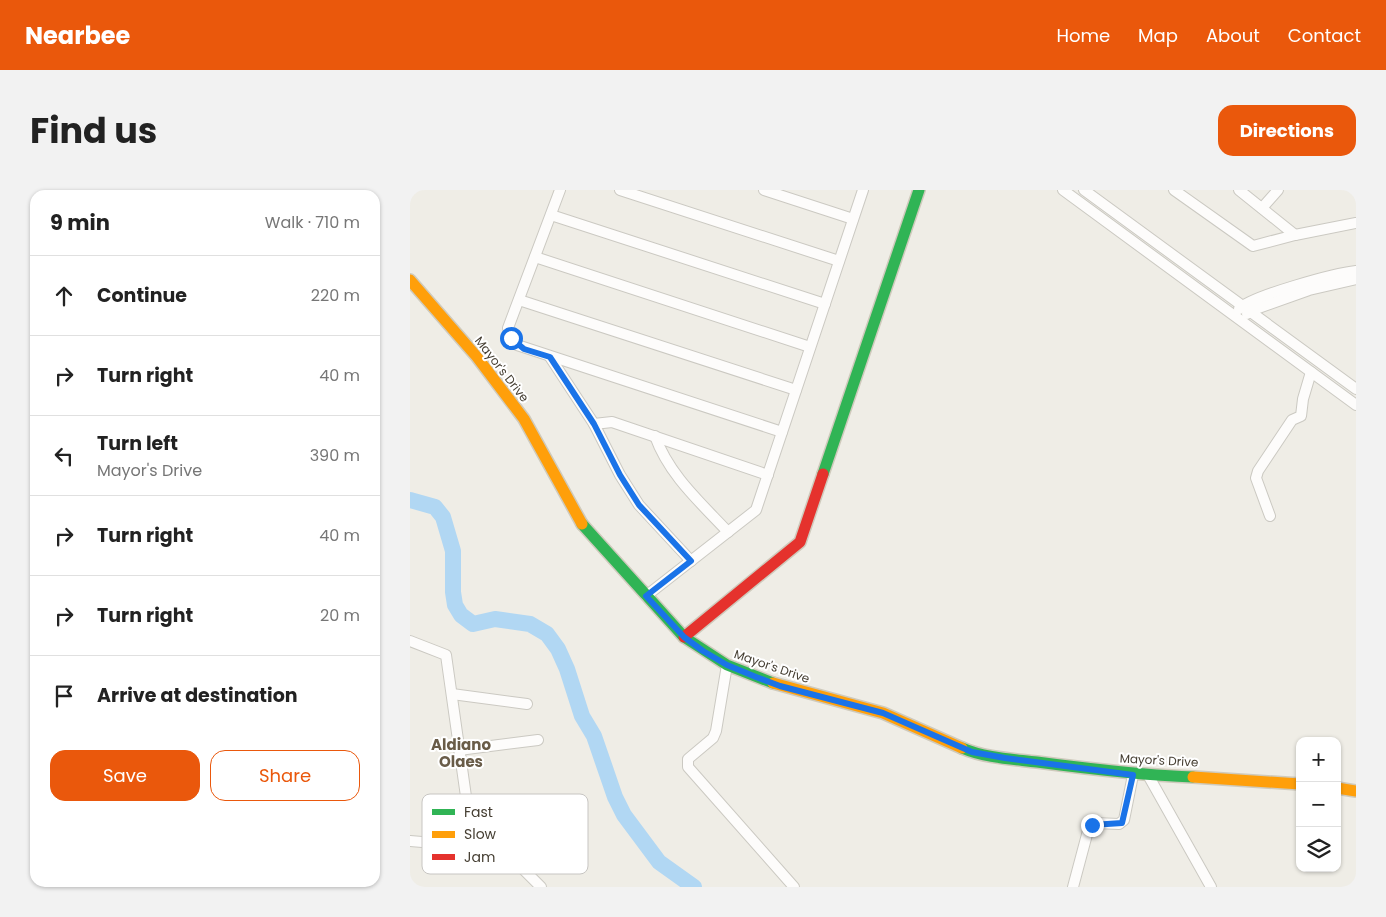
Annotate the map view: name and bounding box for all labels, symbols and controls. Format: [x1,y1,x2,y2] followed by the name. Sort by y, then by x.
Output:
[25,19,130,52] text: Nearbee
[1056,23,1110,48] text: Home
[1138,23,1178,48] text: Map
[1206,23,1260,48] text: About
[1288,23,1361,48] text: Contact
[1218,105,1356,156] button: Directions
[30,106,157,155] text: Find us
[50,208,110,237] text: 9 min
[265,211,360,234] text: Walk · 710 m
[50,282,78,310] icon: ahead
[97,282,187,309] text: Continue
[311,284,360,307] text: 220 m
[500,327,523,350] route start
[471,333,533,405] street label: Mayor's Drive
[50,362,78,390] icon: right
[97,362,193,389] text: Turn right
[319,364,360,387] text: 40 m
[97,430,178,457] text: Turn left
[50,442,78,470] icon: left
[310,444,360,467] text: 390 m
[97,459,202,482] text: Mayor's Drive
[50,522,78,550] icon: right
[97,522,193,549] text: Turn right
[319,524,360,547] text: 40 m
[50,602,78,630] icon: right
[97,602,193,629] text: Turn right
[320,604,360,627] text: 20 m
[732,645,812,687] street label: Mayor's Drive
[50,682,78,710] icon: arrive
[97,682,298,709] text: Arrive at destination
[431,734,491,772] district label: Aldiano Olaes
[1296,737,1341,872] map controls
[1296,737,1341,782] button: +
[1119,749,1199,771] street label: Mayor's Drive
[50,750,200,801] button: Save
[210,750,360,801] button: Share
[1296,782,1341,827] button: −
[422,794,588,874] legend
[464,802,493,822] text: Fast
[1081,814,1104,837] route end
[464,824,497,844] text: Slow
[1296,827,1341,872] button: layers
[464,847,495,867] text: Jam

